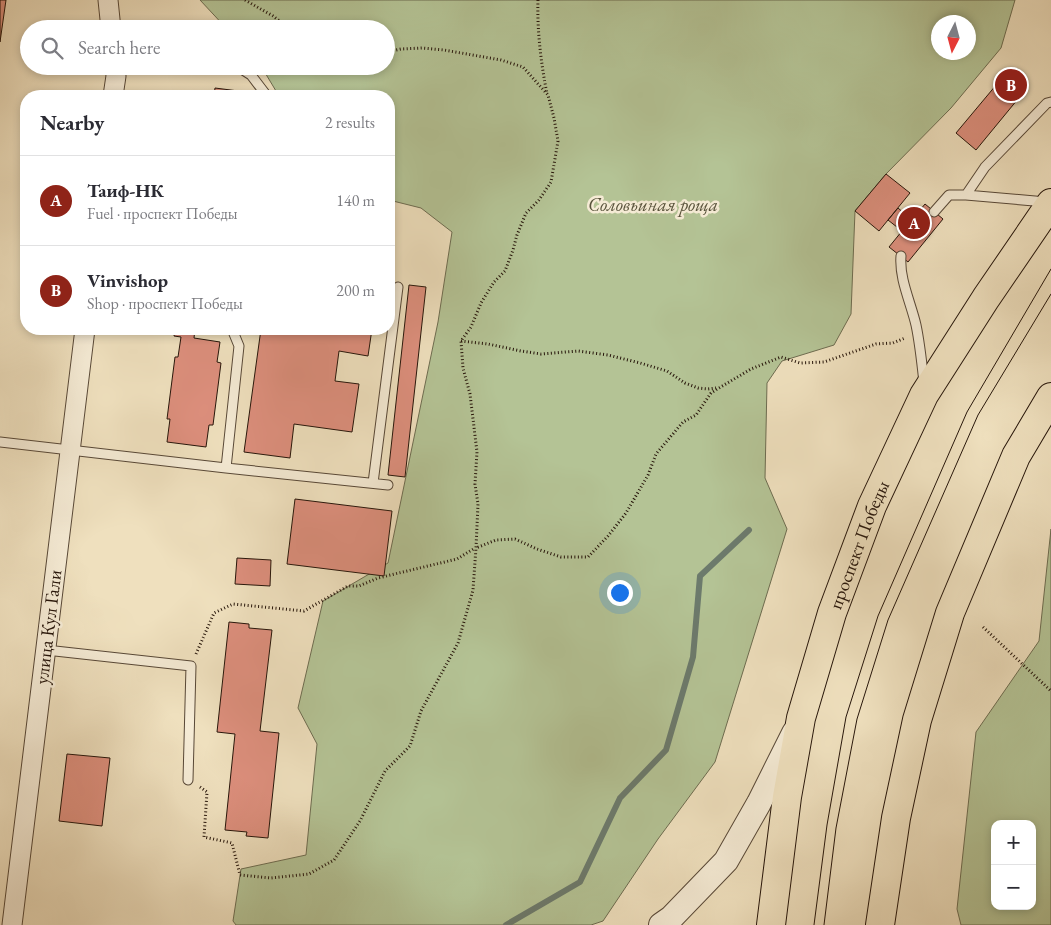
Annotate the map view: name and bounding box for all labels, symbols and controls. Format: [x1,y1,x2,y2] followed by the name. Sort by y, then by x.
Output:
[931,15,976,60] north arrow
[20,20,395,75] search box
[38,34,66,62] icon: search
[78,35,160,60] text: Search here
[995,66,1027,104] pin: B
[40,109,104,136] text: Nearby
[325,112,375,133] text: 2 results
[87,178,164,203] text: Таиф-НК
[50,190,62,211] text: A
[336,190,375,211] text: 140 m
[588,192,718,217] park label: Соловьиная роща
[87,203,238,224] text: Fuel · проспект Победы
[898,204,930,242] pin: A
[87,268,168,293] text: Vinvishop
[51,280,61,301] text: B
[336,280,375,301] text: 200 m
[87,293,243,314] text: Shop · проспект Победы
[822,476,895,612] street label: проспект Победы
[29,568,67,686] street label: улица Кул Гали
[607,580,633,606] your location
[991,820,1036,910] map controls
[991,820,1036,865] button: +
[991,865,1036,910] button: −

